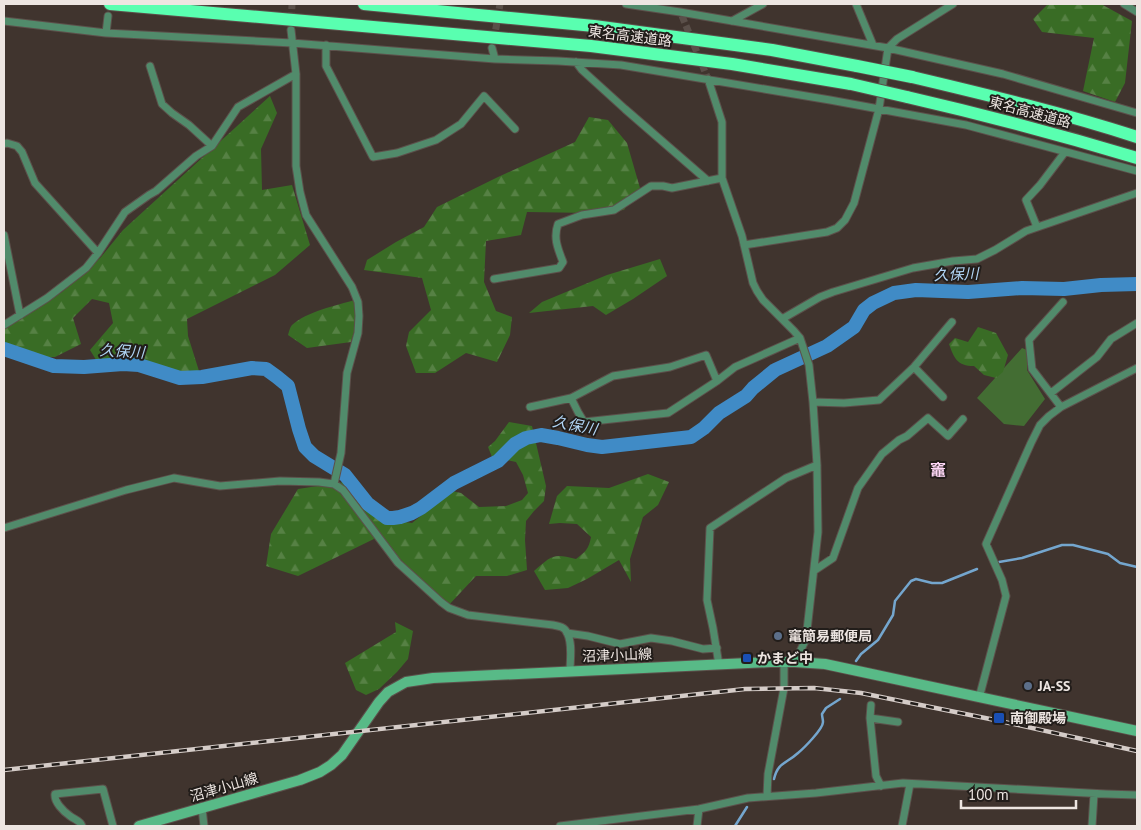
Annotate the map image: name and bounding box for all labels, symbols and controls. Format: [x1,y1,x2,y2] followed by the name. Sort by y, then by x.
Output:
[587,22,673,50] street label: 東名高速道路
[987,92,1073,132] street label: 東名高速道路
[933,264,981,284] water label: 久保川
[99,340,147,362] water label: 久保川
[551,411,601,439] water label: 久保川
[930,460,946,480] district label: 竈
[788,627,872,645] place label: 竃簡易郵便局
[772,630,784,642] marker: 竃簡易郵便局
[582,645,652,665] street label: 沼津小山線
[757,649,813,667] place label: かまど中
[741,652,753,664] marker: かまど中
[1037,677,1070,695] place label: JA-SS
[1022,680,1034,692] marker: JA-SS
[1010,709,1066,727] place label: 南御殿場
[992,711,1006,725] marker: 南御殿場
[188,769,260,805] street label: 沼津小山線
[961,778,1076,810] scale bar
[968,785,1009,804] text: 100 m

